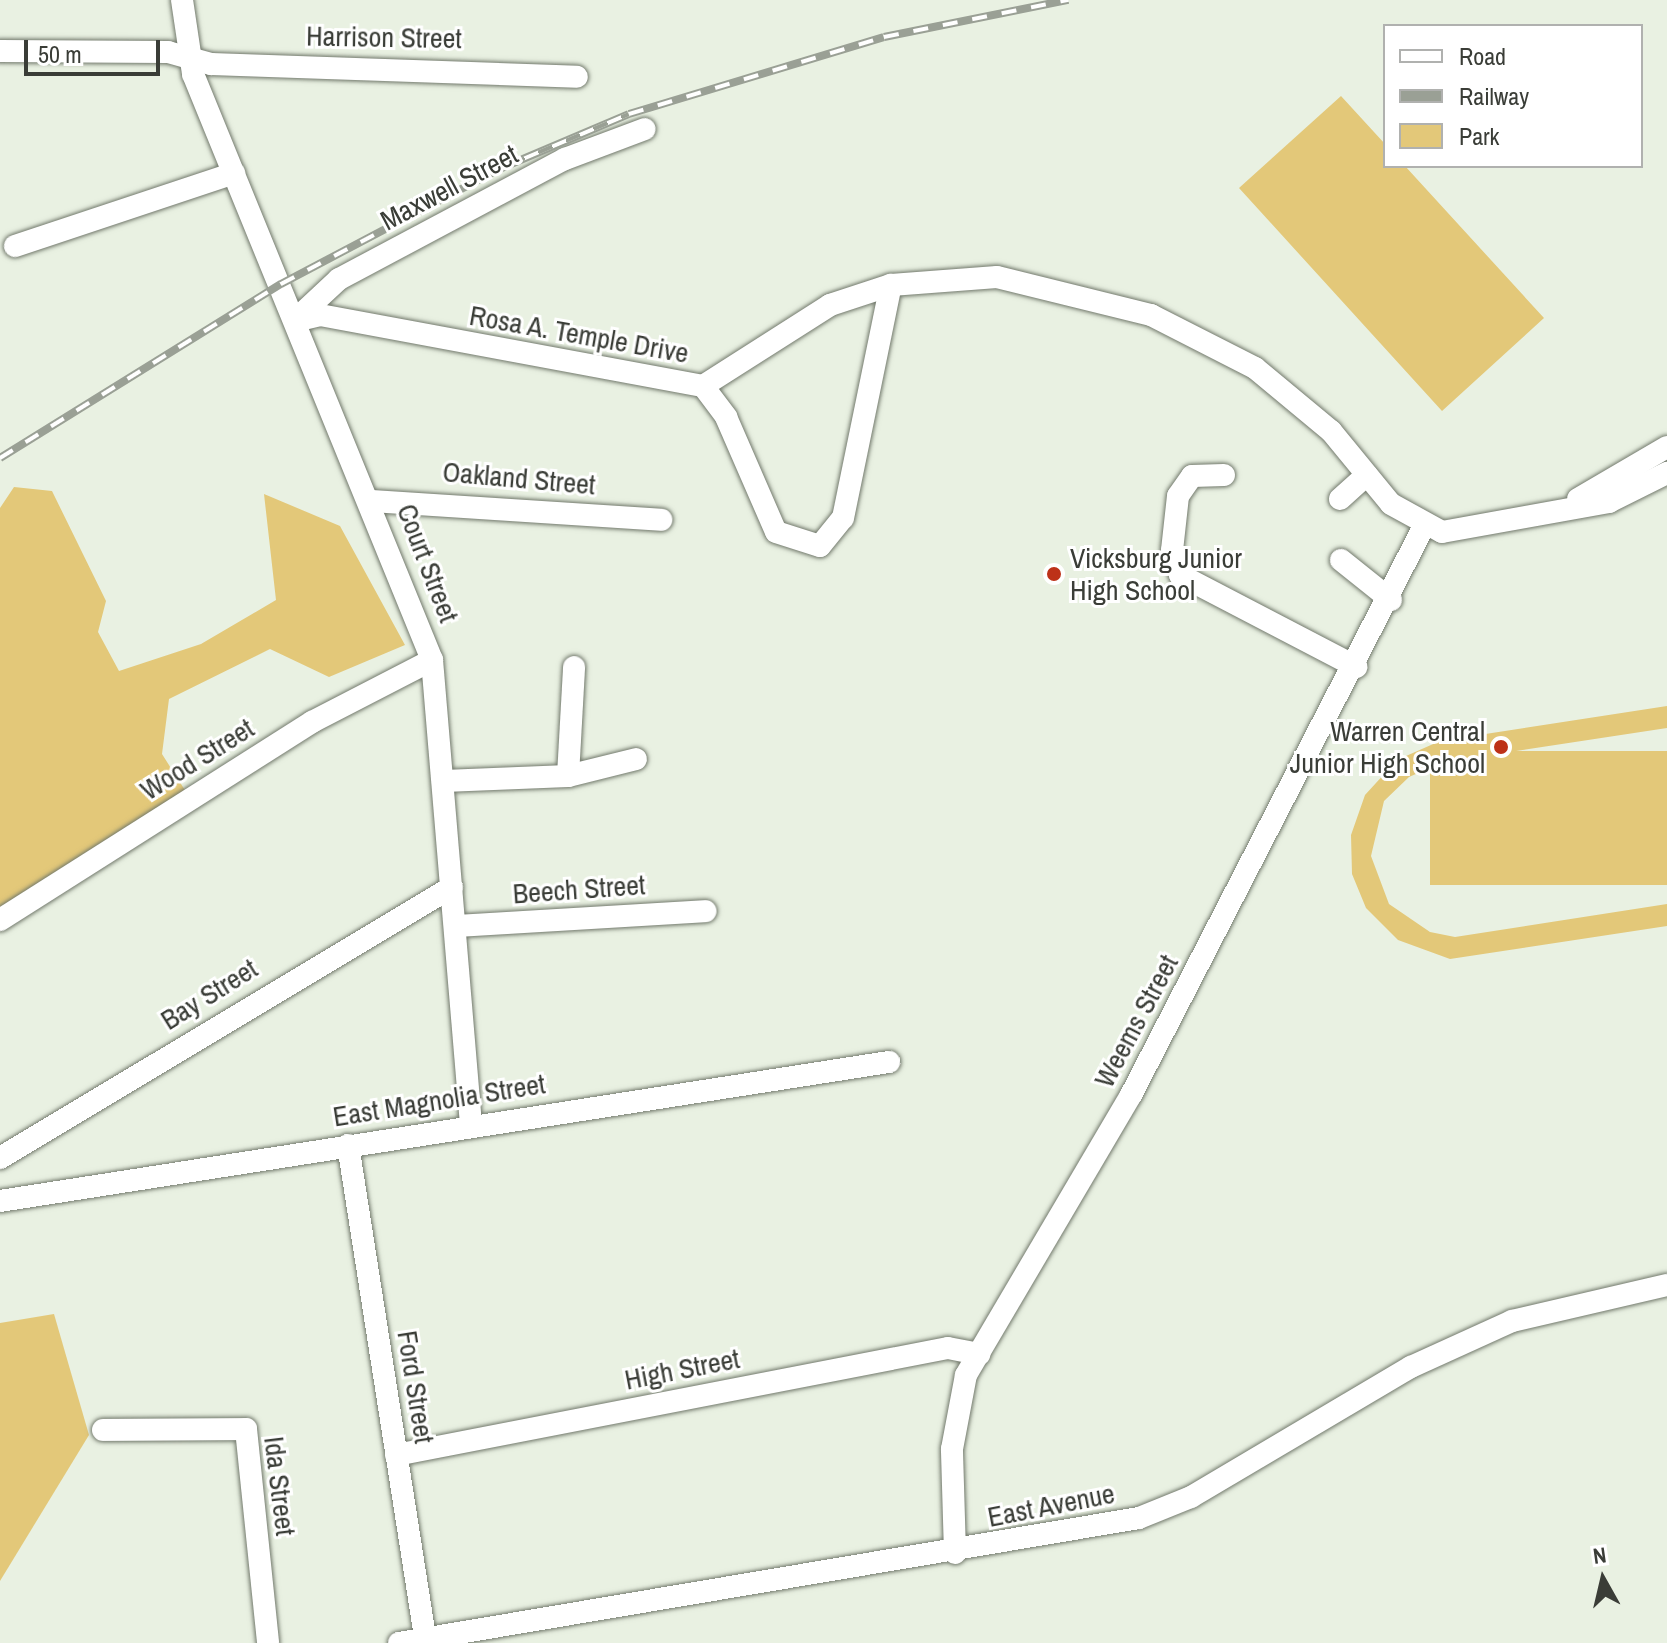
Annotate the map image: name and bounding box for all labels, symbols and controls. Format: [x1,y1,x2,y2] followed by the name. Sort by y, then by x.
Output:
[306,19,462,55] street label: Harrison Street
[28,24,164,74] scale bar
[1383,24,1643,168] legend
[38,38,82,70] text: 50 m
[1459,40,1506,72] text: Road
[1459,80,1529,112] text: Railway
[1459,120,1499,152] text: Park
[375,137,523,237] street label: Maxwell Street
[466,298,692,370] street label: Rosa A. Temple Drive
[441,455,597,501] street label: Oakland Street
[390,499,466,627] street label: Court Street
[1070,541,1242,607] place label: Vicksburg Junior High School
[1045,565,1063,583] marker: Vicksburg Junior High School
[134,711,260,807] street label: Wood Street
[1290,714,1485,780] place label: Warren Central Junior High School
[1492,738,1510,756] marker: Warren Central Junior High School
[512,868,646,910] street label: Beech Street
[1087,949,1185,1093] street label: Weems Street
[155,951,263,1037] street label: Bay Street
[330,1067,548,1133] street label: East Magnolia Street
[391,1328,441,1446] street label: Ford Street
[622,1341,742,1397] street label: High Street
[257,1435,303,1537] street label: Ida Street
[984,1476,1118,1534] street label: East Avenue
[1563,1539,1643,1619] north arrow
[1591,1539,1608,1571] text: N

